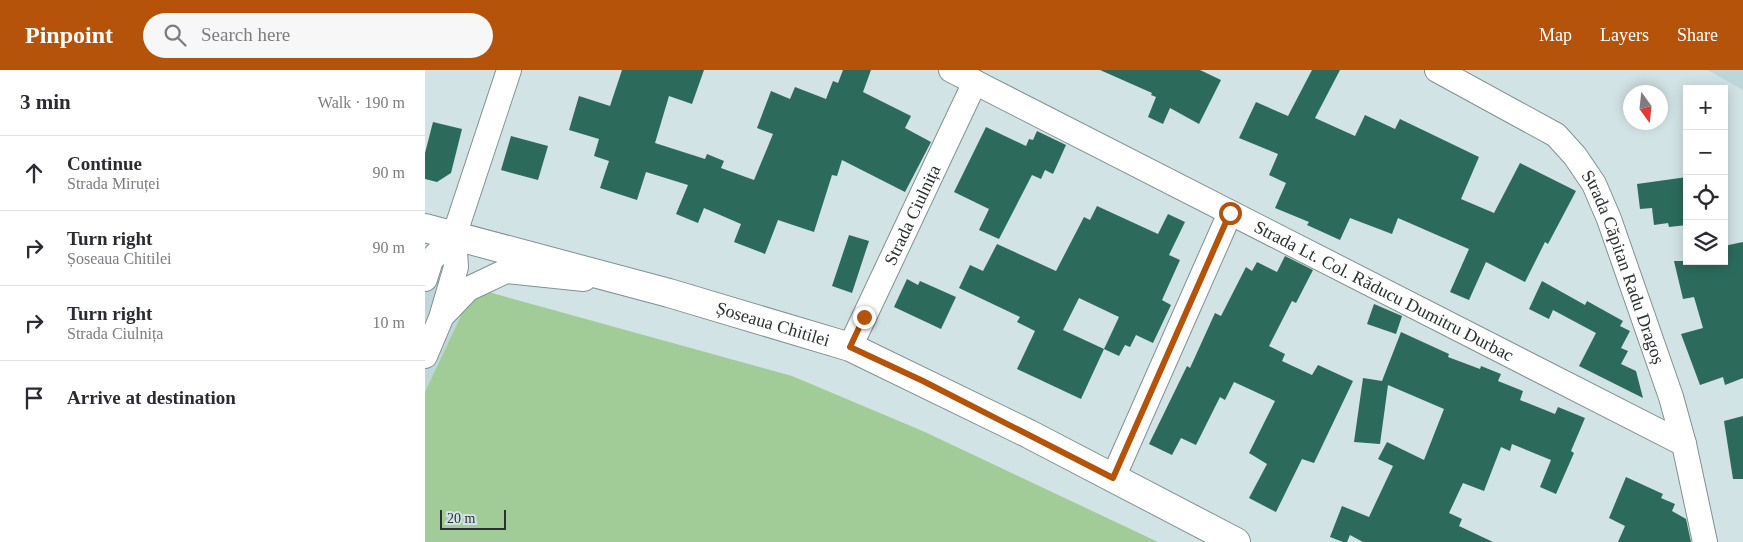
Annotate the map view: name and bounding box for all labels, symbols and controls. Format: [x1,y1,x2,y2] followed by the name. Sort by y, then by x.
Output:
[143,13,493,58] search box
[161,21,189,49] icon: search
[25,22,113,48] text: Pinpoint
[201,24,290,45] text: Search here
[1539,25,1572,45] text: Map
[1600,25,1649,45] text: Layers
[1677,25,1718,45] text: Share
[1623,85,1668,130] north arrow
[1683,85,1728,265] map controls
[1683,85,1728,130] button: +
[20,90,71,114] text: 3 min
[318,94,405,111] text: Walk · 190 m
[1683,130,1728,175] button: −
[67,153,142,174] text: Continue
[20,159,48,187] icon: ahead
[880,162,944,268] street label: Strada Ciulnița
[373,164,405,181] text: 90 m
[1578,166,1669,367] street label: Strada Căpitan Radu Dragoș
[67,175,160,192] text: Strada Miruței
[1683,175,1728,220] button: locate
[1219,202,1242,225] route start
[1251,216,1517,365] street label: Strada Lt. Col. Răducu Dumitru Durbac
[1683,220,1728,265] button: layers
[67,228,152,249] text: Turn right
[20,234,48,262] icon: right
[373,239,405,256] text: 90 m
[67,250,171,267] text: Șoseaua Chitilei
[714,298,832,350] street label: Șoseaua Chitilei
[67,303,152,324] text: Turn right
[853,306,876,329] route end
[20,309,48,337] icon: right
[373,314,405,331] text: 10 m
[67,325,163,342] text: Strada Ciulnița
[20,384,48,412] icon: arrive
[67,387,236,408] text: Arrive at destination
[440,507,506,530] scale bar
[447,511,475,526] text: 20 m

